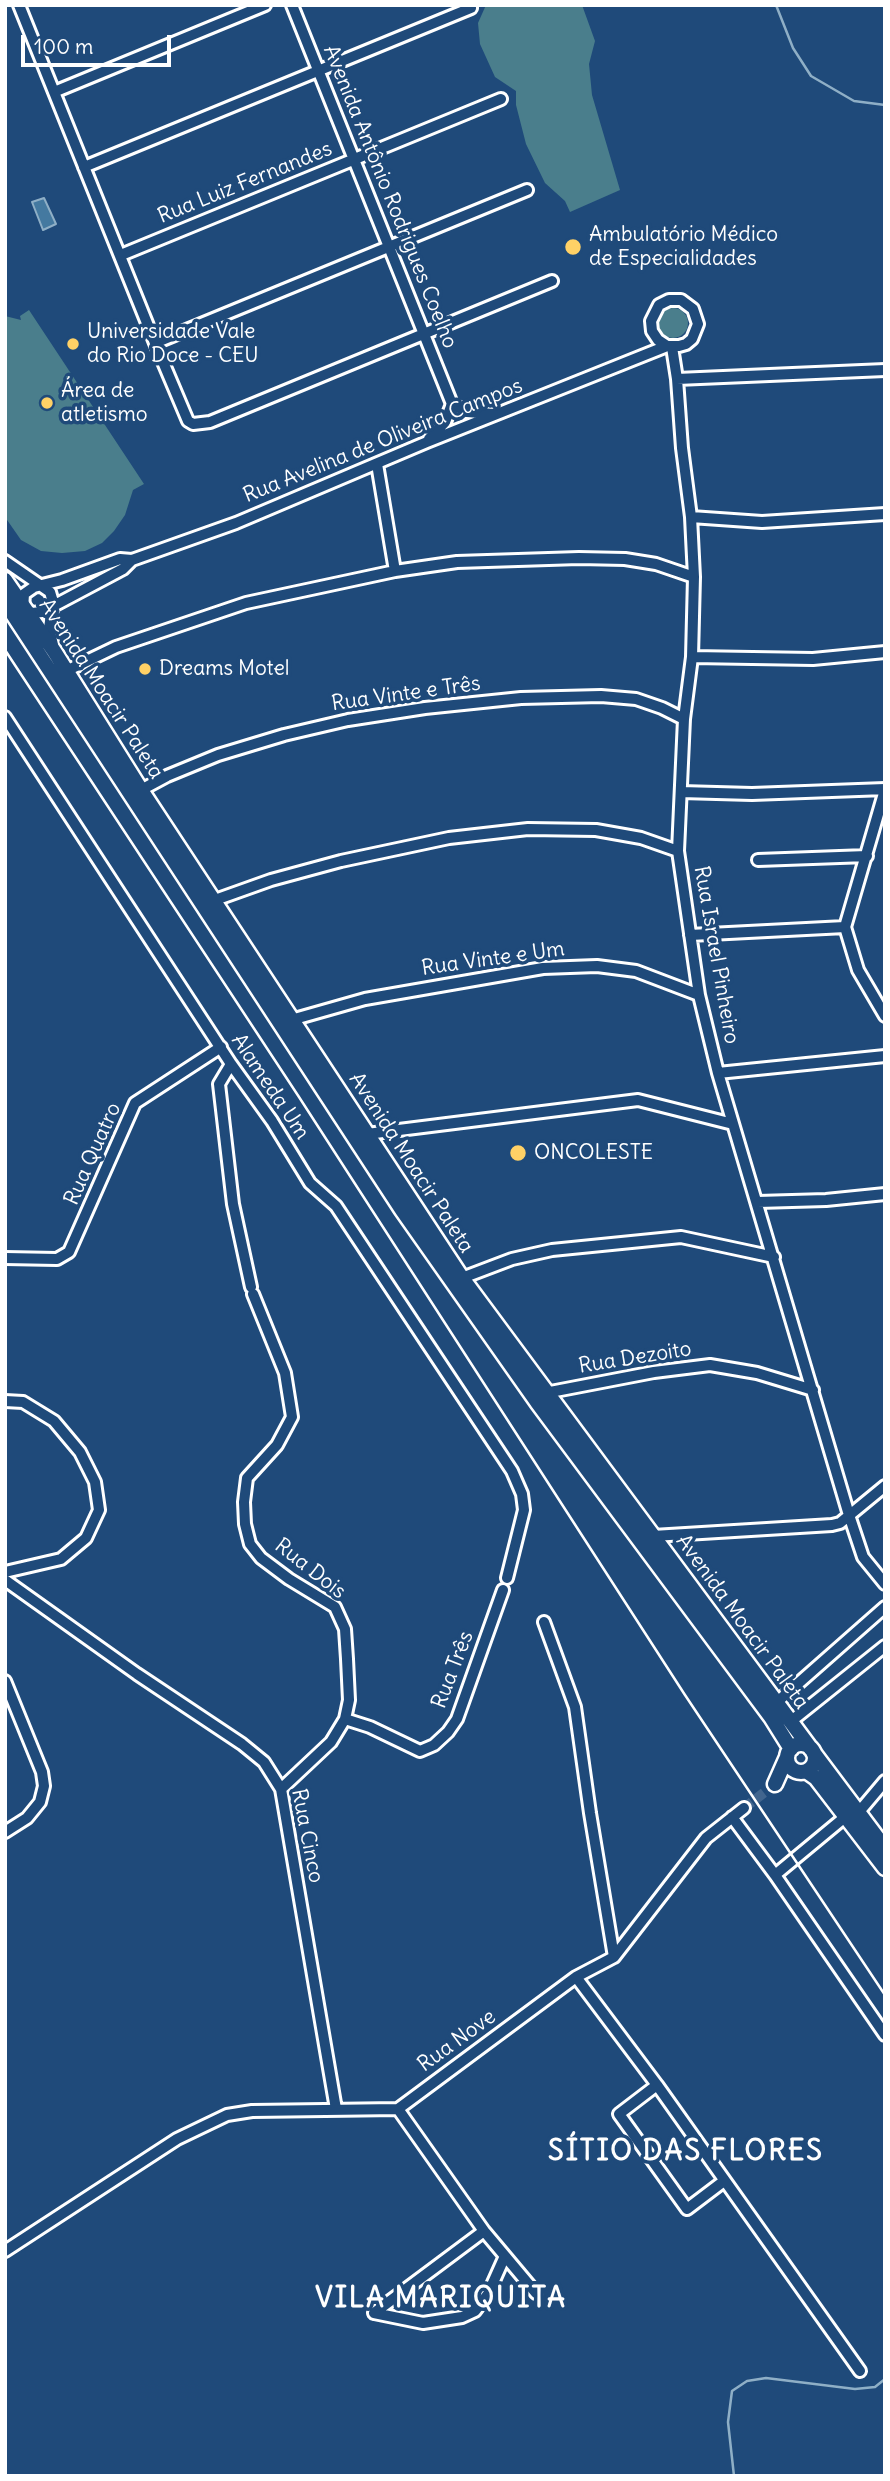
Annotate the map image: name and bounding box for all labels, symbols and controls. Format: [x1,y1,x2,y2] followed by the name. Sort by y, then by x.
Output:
[24,21,175,65] scale bar
[34,33,93,60] text: 100 m
[317,42,463,352] street label: Avenida Antônio Rodrigues Coelho
[154,137,336,229] street label: Rua Luiz Fernandes
[589,222,778,272] place label: Ambulatório Médico de Especialidades
[563,237,583,257] marker: Ambulatório Médico de Especialidades
[87,319,259,369] place label: Universidade Vale do Rio Doce - CEU
[65,336,81,352] marker: Universidade Vale do Rio Doce - CEU
[240,373,526,509] street label: Rua Avelina de Oliveira Campos
[61,378,148,428] place label: Área de atletismo
[39,395,55,411] marker: Área de atletismo
[33,594,169,784] street label: Avenida Moacir Paleta
[159,656,289,682] place label: Dreams Motel
[137,661,153,677] marker: Dreams Motel
[330,671,482,717] street label: Rua Vinte e Três
[688,864,744,1046] street label: Rua Israel Pinheiro
[420,936,566,982] street label: Rua Vinte e Um
[225,1029,315,1145] street label: Alameda Um
[343,1068,479,1258] street label: Avenida Moacir Paleta
[59,1099,127,1209] street label: Rua Quatro
[534,1140,653,1166] place label: ONCOLESTE
[508,1143,528,1163] marker: ONCOLESTE
[577,1337,693,1379] street label: Rua Dezoito
[670,1530,814,1714] street label: Avenida Moacir Paleta
[269,1533,351,1605] street label: Rua Dois
[427,1628,479,1712] street label: Rua Três
[286,1787,328,1885] street label: Rua Cinco
[413,2004,501,2078] street label: Rua Nove
[550,2135,822,2169] district label: SÍTIO DAS FLORES
[317,2282,565,2316] district label: VILA MARIQUITA

